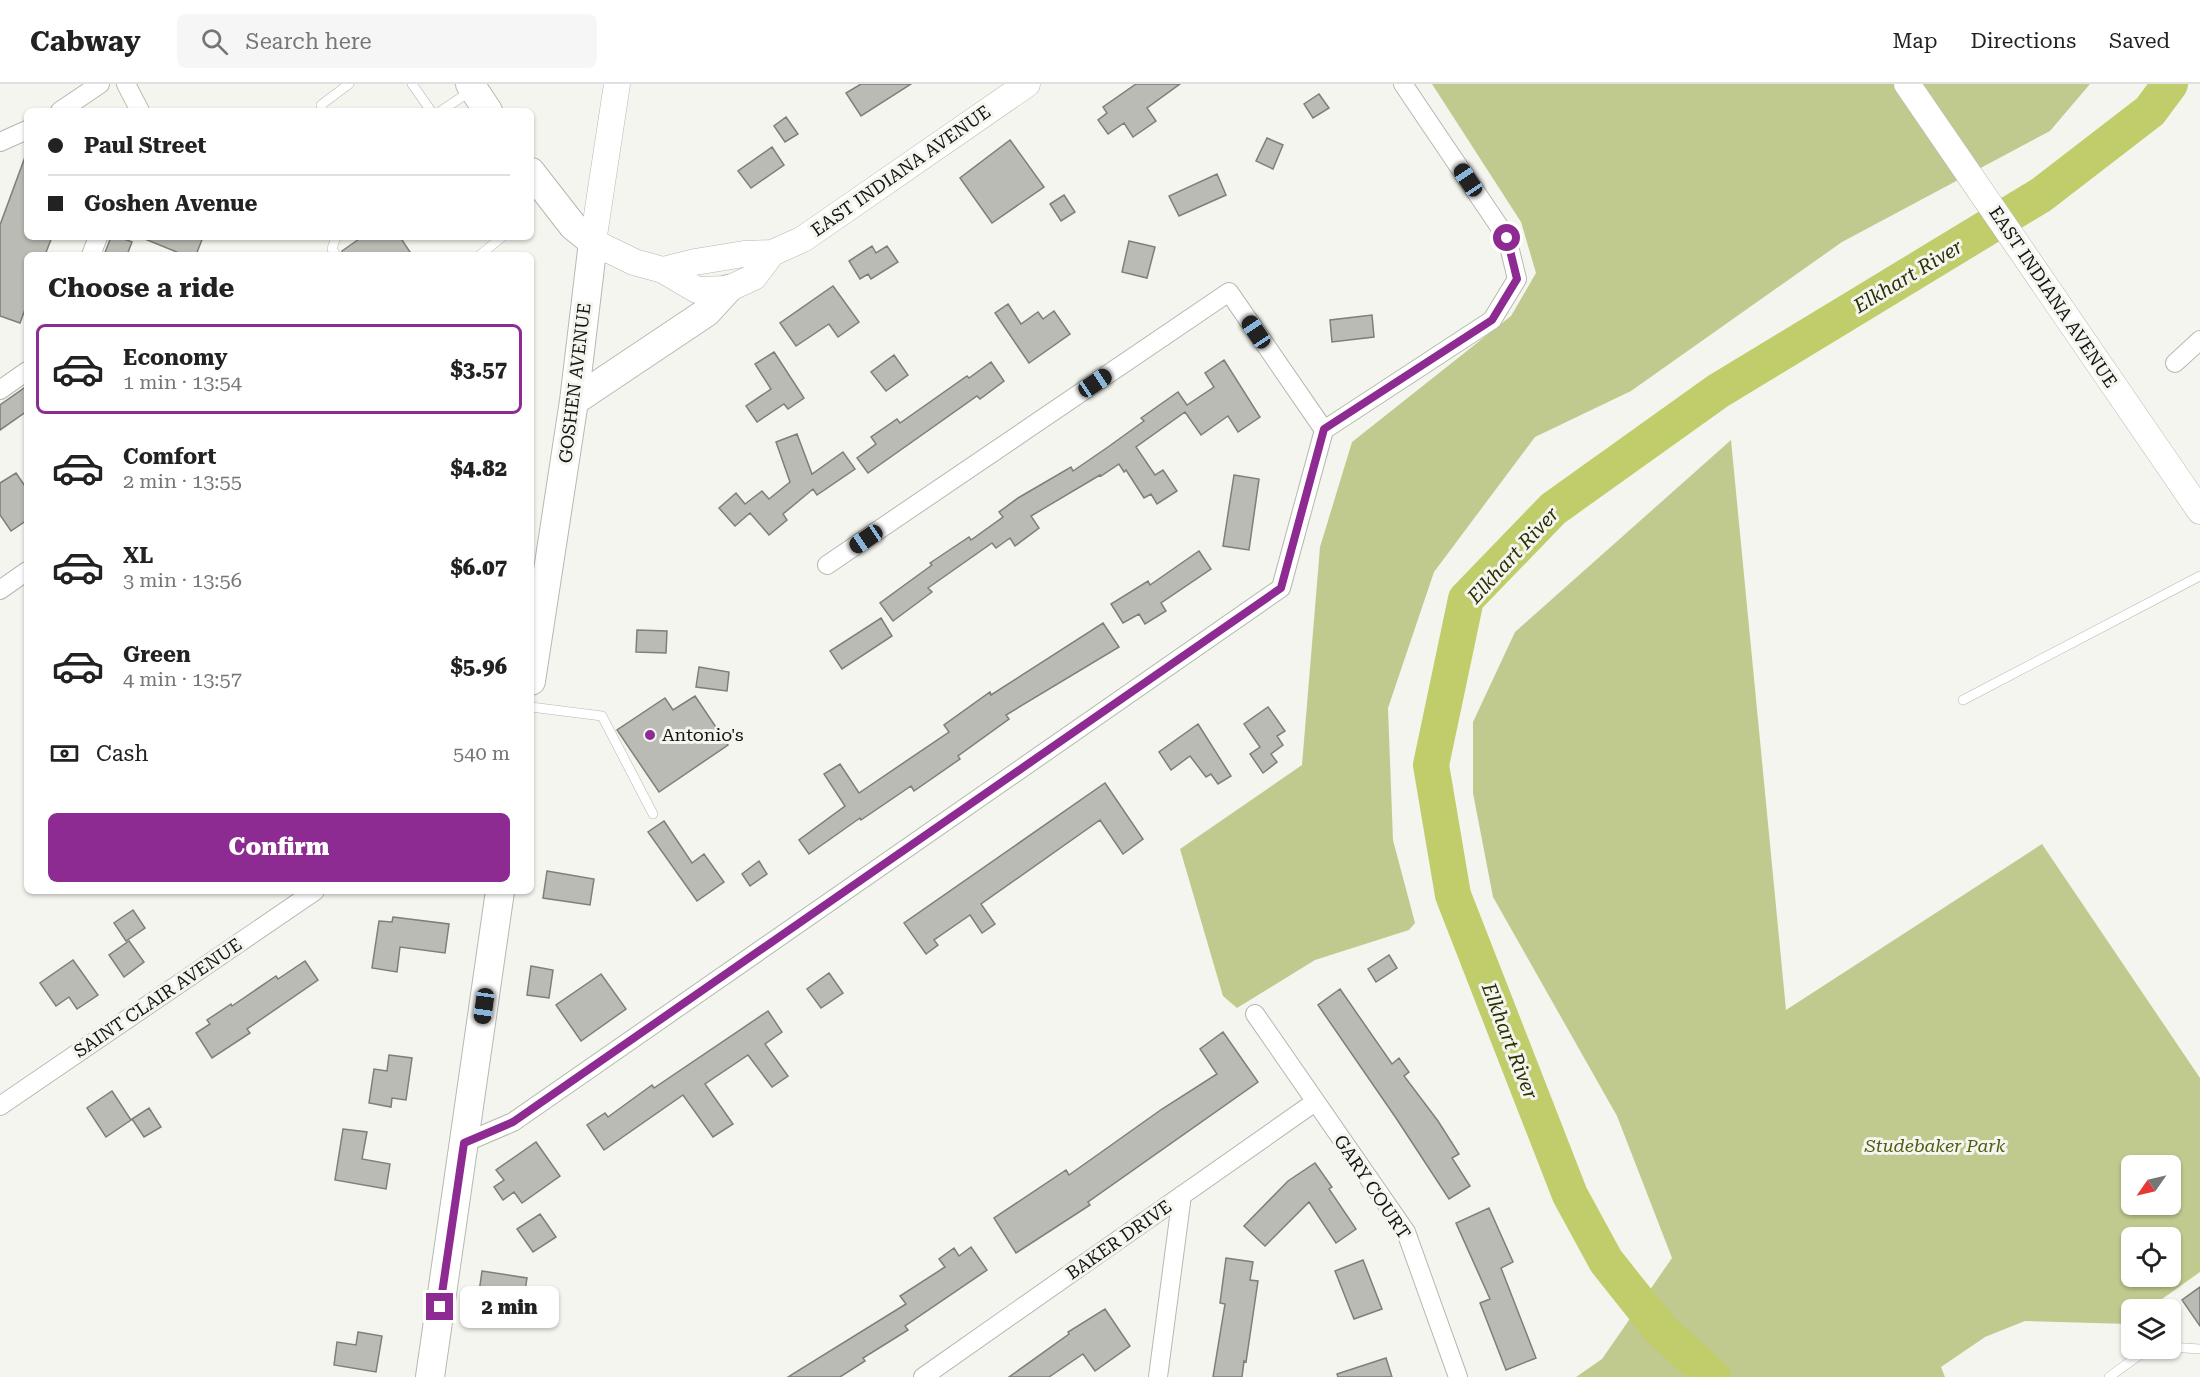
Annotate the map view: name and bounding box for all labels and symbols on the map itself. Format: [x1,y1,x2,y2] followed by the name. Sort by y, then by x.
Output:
[807,101,994,241] street label: EAST INDIANA AVENUE
[1450,160,1486,200] car
[1985,202,2122,391] street label: EAST INDIANA AVENUE
[1493,224,1520,251] route start
[1848,234,1967,318] water label: Elkhart River
[554,302,595,464] street label: GOSHEN AVENUE
[1238,312,1274,352] car
[1075,365,1115,401] car
[1462,501,1564,609] water label: Elkhart River
[846,521,886,557] car
[662,724,744,745] place label: Antonio's
[643,728,657,742] marker: Antonio's
[70,934,246,1062] street label: SAINT CLAIR AVENUE
[1476,978,1543,1103] water label: Elkhart River
[473,987,495,1025] car
[1330,1131,1415,1243] street label: GARY COURT
[1864,1135,2005,1156] park label: Studebaker Park
[2121,1155,2181,1215] north arrow
[1062,1196,1175,1284] street label: BAKER DRIVE
[461,1286,560,1328] callout: 2 min
[426,1293,453,1320] route end

